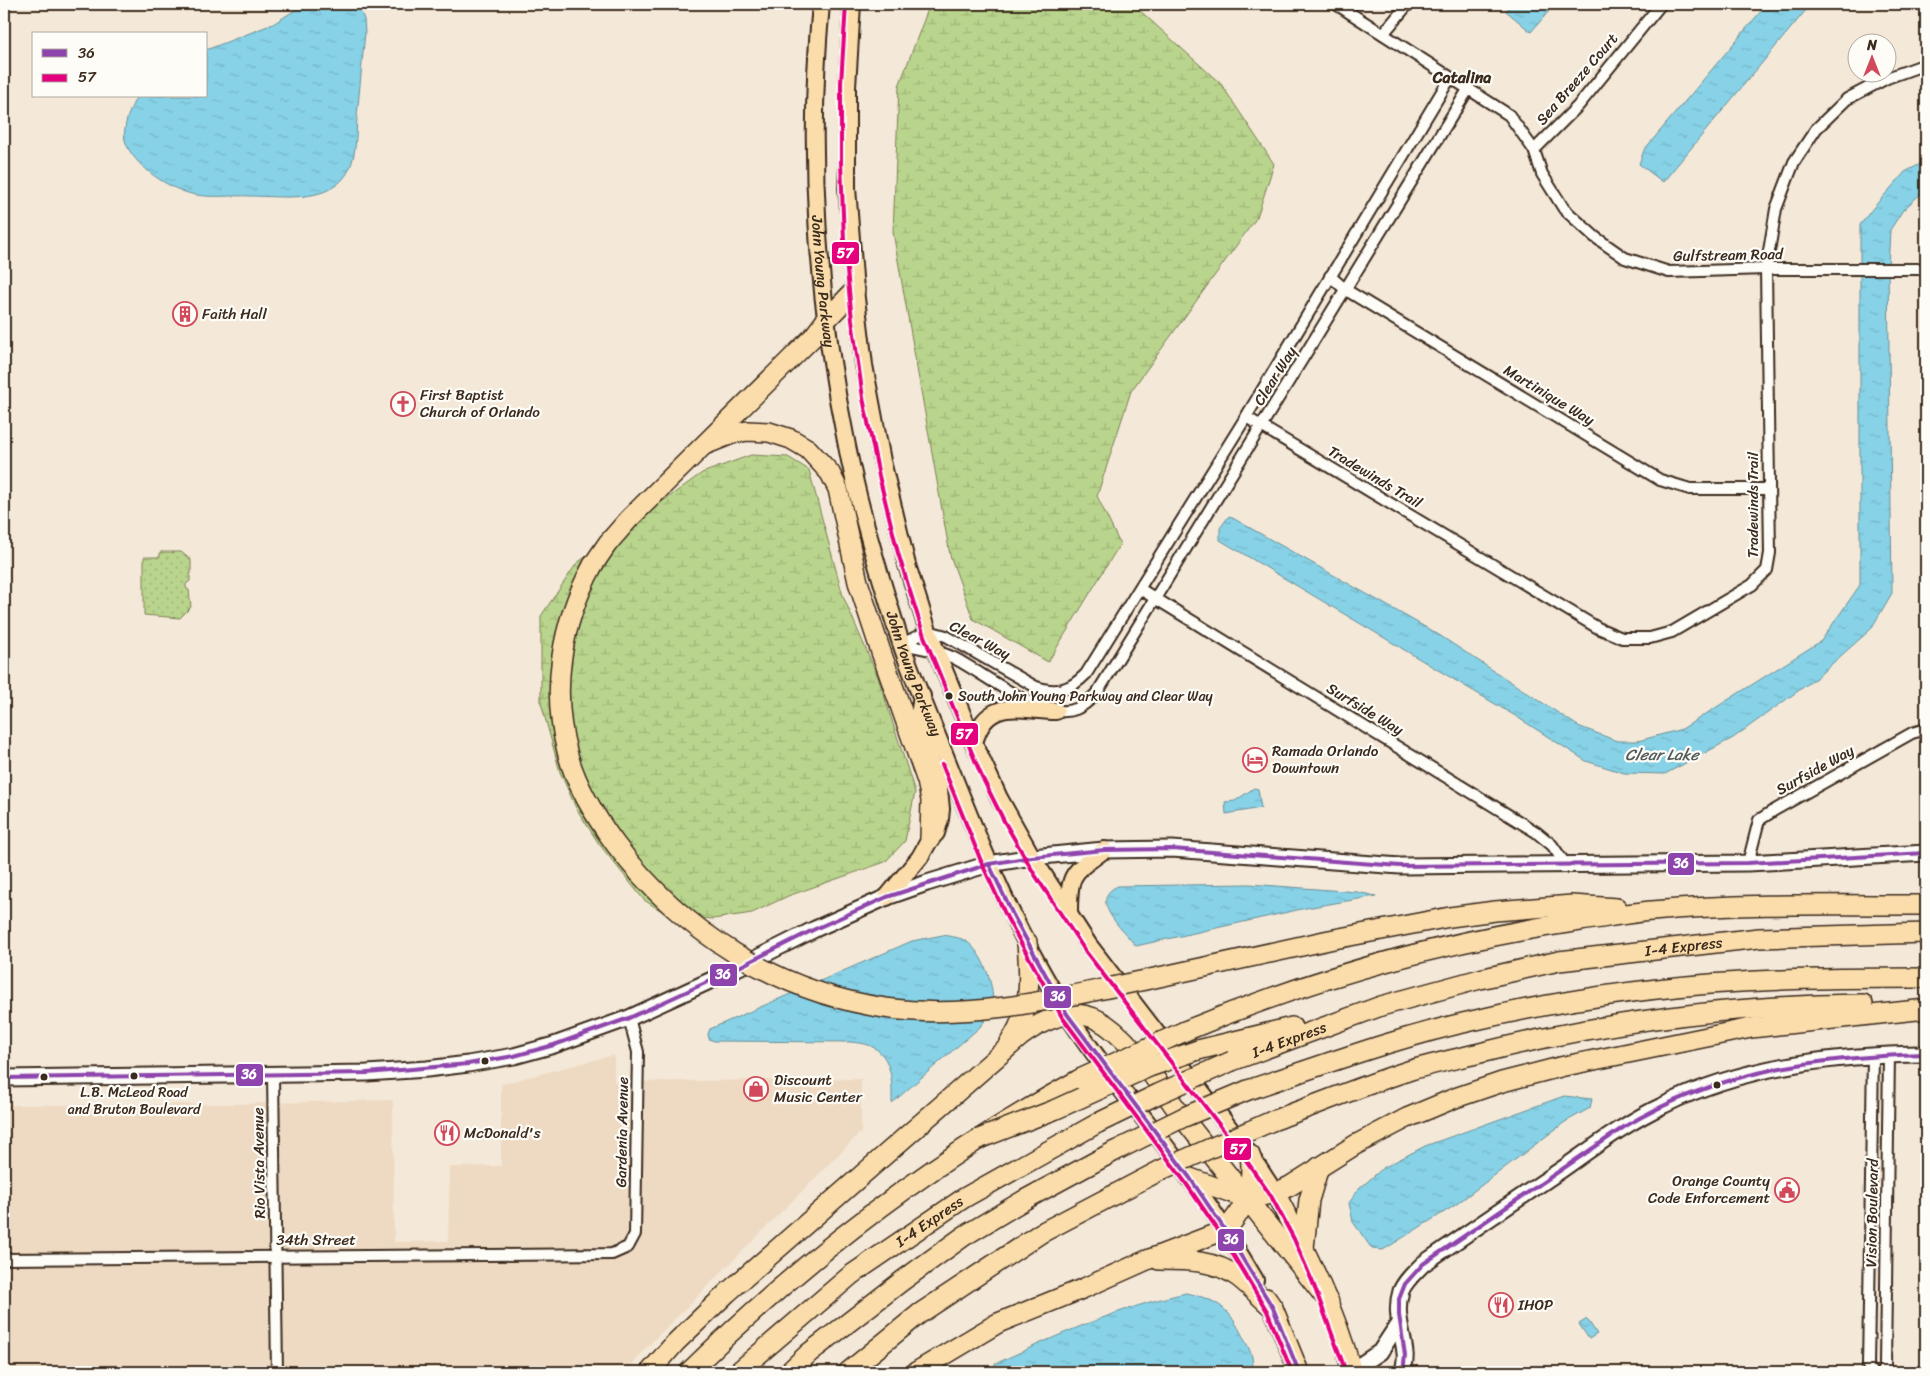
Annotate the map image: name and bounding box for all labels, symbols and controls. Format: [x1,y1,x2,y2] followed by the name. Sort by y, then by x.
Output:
[1529,27,1625,131] street label: Sea Breeze Court
[32,32,208,98] legend
[1848,32,1898,82] north arrow
[1866,33,1877,58] text: N
[78,40,95,66] text: 36
[1432,63,1491,92] district label: Catalina
[78,64,97,90] text: 57
[804,214,843,349] street label: John Young Parkway
[831,241,860,265] line badge: 57
[837,241,854,266] text: 57
[1673,241,1784,269] street label: Gulfstream Road
[172,301,198,327] building icon: Faith Hall
[202,301,268,327] place label: Faith Hall
[1247,341,1304,411] street label: Clear Way
[1498,357,1600,433] street label: Martinique Way
[420,382,540,425] place label: First Baptist Church of Orlando
[390,391,416,417] church icon: First Baptist Church of Orlando
[1323,439,1428,516] street label: Tradewinds Trail
[1740,451,1766,558] street label: Tradewinds Trail
[878,607,949,741] street label: John Young Parkway
[945,613,1015,667] street label: Clear Way
[1321,676,1409,742] street label: Surfside Way
[958,684,1213,709] place label: South John Young Parkway and Clear Way
[944,691,954,701] marker: South John Young Parkway and Clear Way
[950,722,979,746] line badge: 57
[956,722,973,747] text: 57
[1272,738,1379,781] place label: Ramada Orlando Downtown
[1771,738,1859,802] street label: Surfside Way
[1625,740,1701,769] water label: Clear Lake
[1242,747,1268,773] hotel icon: Ramada Orlando Downtown
[1672,851,1689,876] text: 36
[1667,852,1695,876] line badge: 36
[1643,929,1724,964] street label: I-4 Express
[714,962,731,987] text: 36
[709,963,738,987] line badge: 36
[1049,984,1066,1009] text: 36
[1043,985,1072,1009] line badge: 36
[1247,1014,1330,1066] street label: I-4 Express
[480,1056,490,1066] unlabelled marker
[240,1062,257,1087] text: 36
[235,1063,264,1087] line badge: 36
[774,1067,863,1110] place label: Discount Music Center
[129,1071,139,1081] marker: L.B. McLeod Road and Bruton Boulevard
[39,1072,49,1082] unlabelled marker
[608,1076,636,1188] street label: Gardenia Avenue
[743,1076,769,1102] shop icon: Discount Music Center
[68,1080,202,1122] place label: L.B. McLeod Road and Bruton Boulevard
[1712,1080,1722,1090] unlabelled marker
[245,1107,273,1219] street label: Rio Vista Avenue
[434,1120,460,1146] restaurant icon: McDonald's
[464,1120,541,1146] place label: McDonald's
[1223,1137,1252,1161] line badge: 57
[1230,1137,1247,1162] text: 57
[1858,1157,1886,1268] street label: Vision Boulevard
[1648,1168,1770,1211] place label: Orange County Code Enforcement
[1774,1177,1800,1203] public building icon: Orange County Code Enforcement
[889,1189,969,1255] street label: I-4 Express
[276,1227,356,1253] street label: 34th Street
[1222,1227,1239,1252] text: 36
[1217,1228,1245,1252] line badge: 36
[1488,1292,1514,1318] restaurant icon: IHOP
[1517,1292,1553,1318] place label: IHOP

